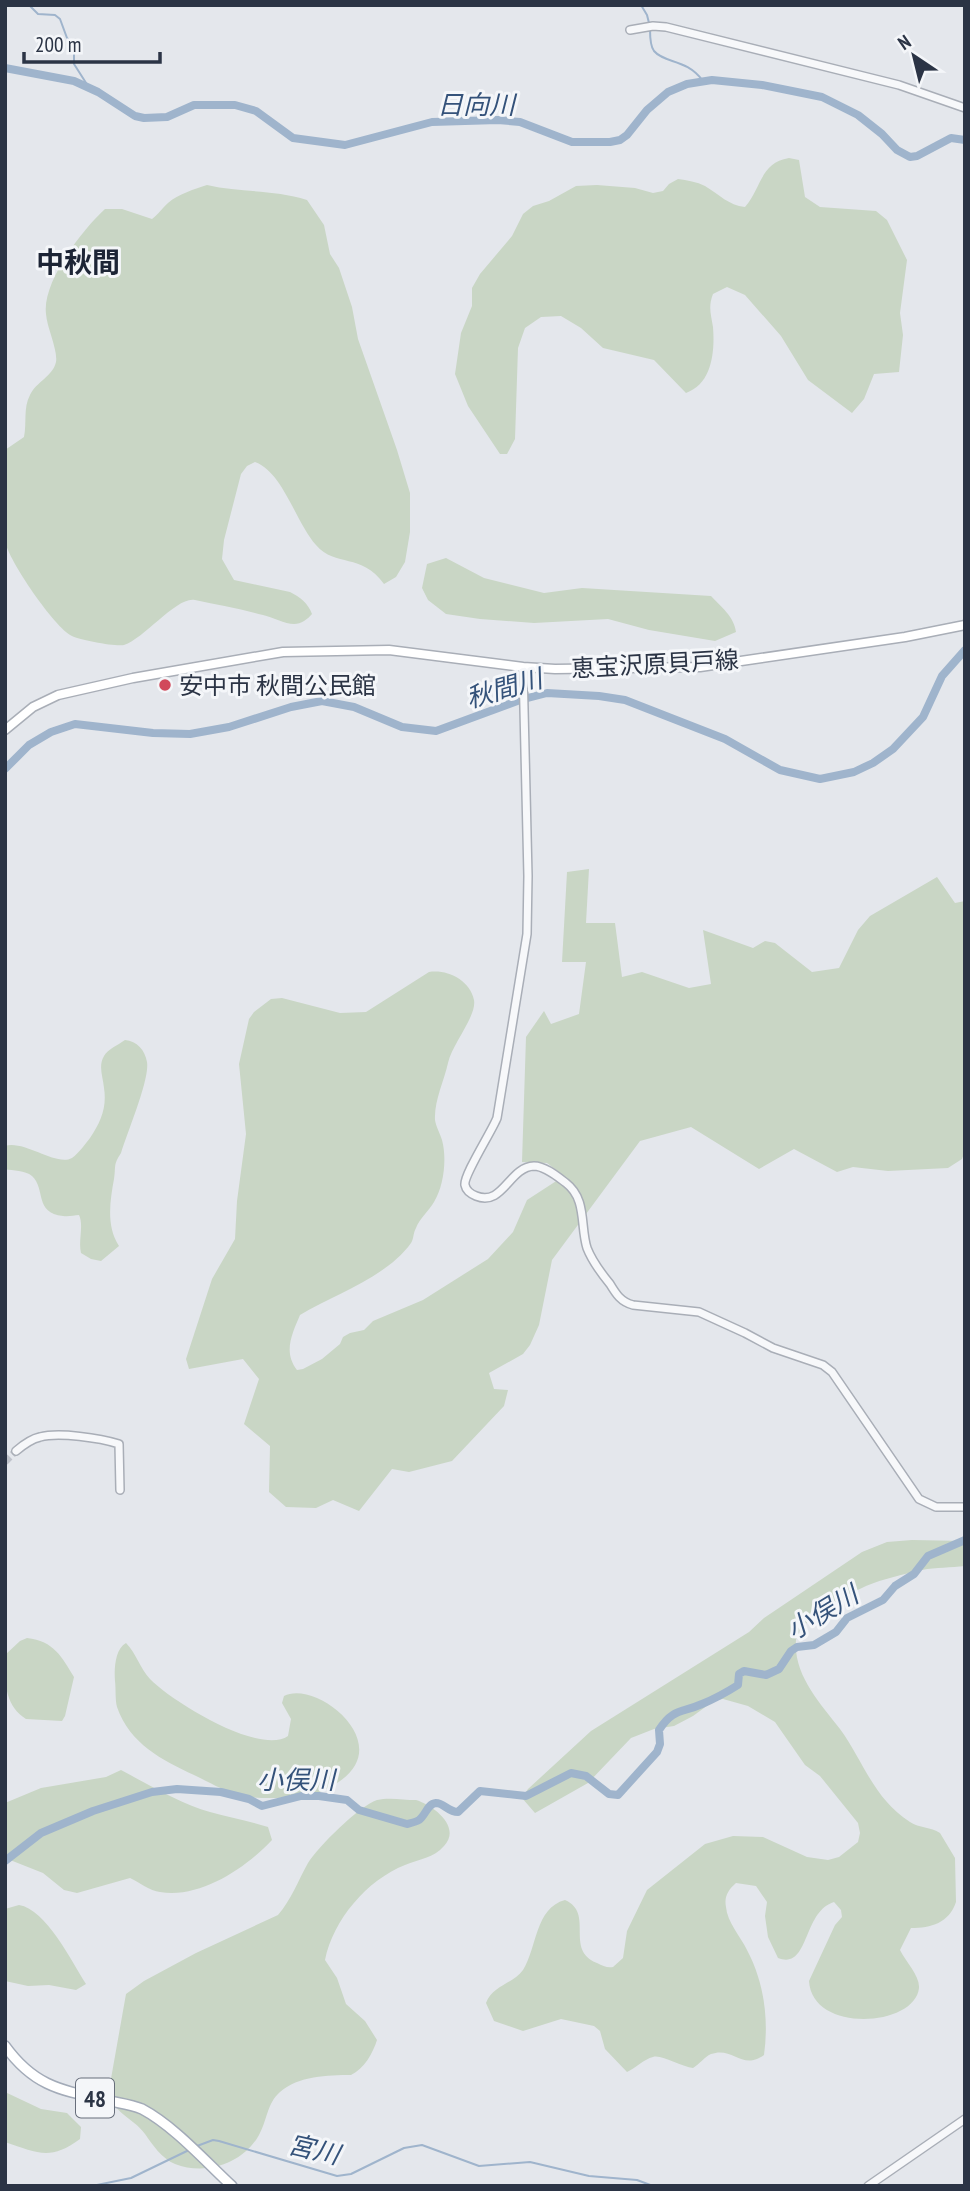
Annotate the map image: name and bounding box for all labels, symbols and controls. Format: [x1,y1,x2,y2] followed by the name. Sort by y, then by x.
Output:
[24,21,161,65] scale bar
[879,21,949,91] north arrow
[893,29,915,55] text: N
[35,31,81,58] text: 200 m
[437,88,518,121] water label: 日向川
[36,243,120,280] district label: 中秋間
[570,644,740,684] street label: 恵宝沢原貝戸線
[462,661,549,715] water label: 秋間川
[179,670,376,701] place label: 安中市 秋間公民館
[157,677,173,693] marker: 安中市 秋間公民館
[780,1576,866,1646] water label: 小俣川
[257,1763,338,1796] water label: 小俣川
[76,2078,114,2118] road number: 48
[285,2127,346,2172] water label: 宮川

